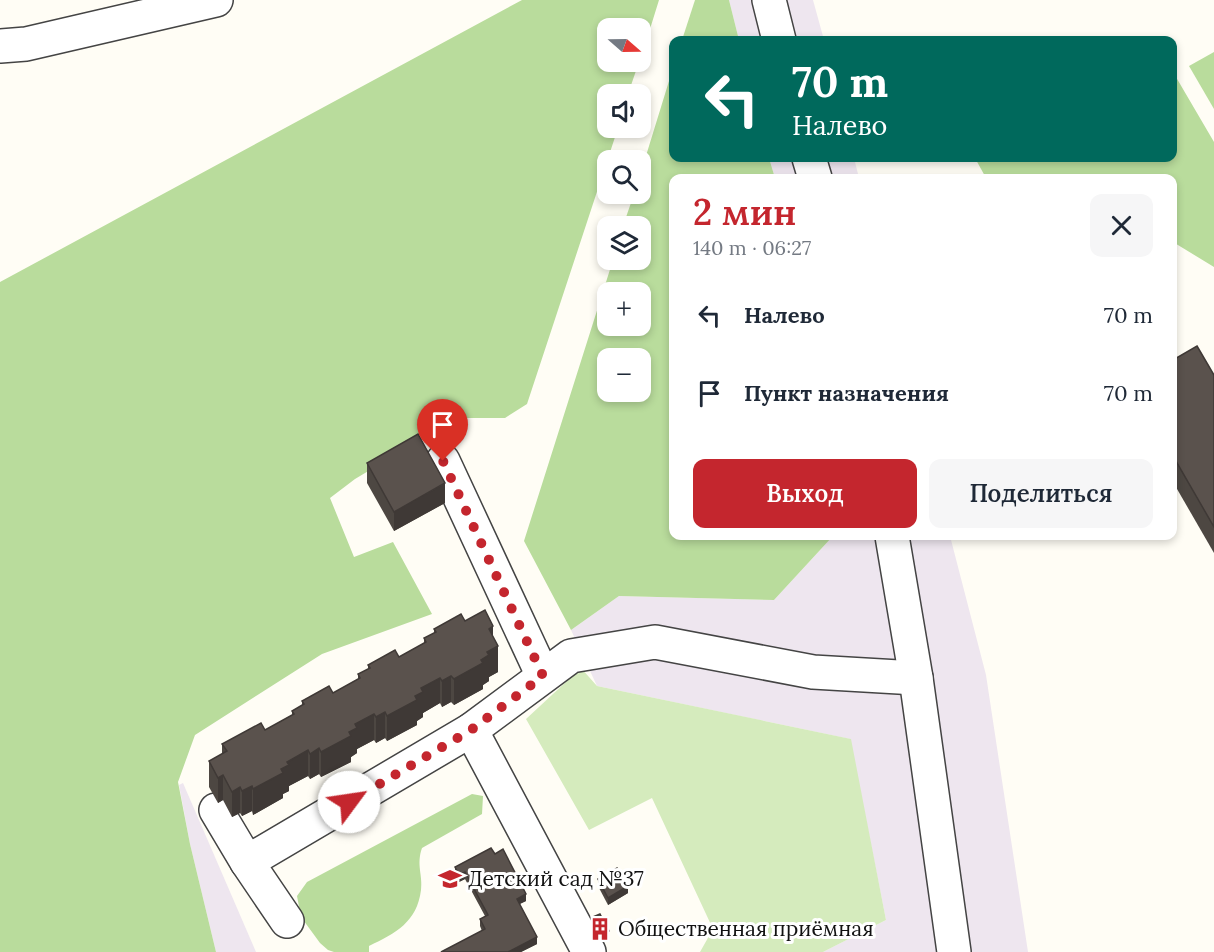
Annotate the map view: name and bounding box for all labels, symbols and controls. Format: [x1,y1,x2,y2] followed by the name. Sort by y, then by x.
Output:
[597,18,651,72] north arrow
[597,18,651,402] map controls
[792,55,888,109] text: 70 m
[693,60,771,138] icon: left
[597,84,651,138] button: sound
[792,108,887,142] text: Налево
[597,150,651,204] button: search
[693,189,797,235] text: 2 мин
[1090,194,1153,257] button: close
[597,216,651,270] button: layers
[693,235,811,260] text: 140 m · 06:27
[597,282,651,336] button: +
[693,299,726,332] icon: left
[744,301,825,329] text: Налево
[1104,301,1153,329] text: 70 m
[597,348,651,402] button: −
[693,377,726,410] icon: arrive
[744,379,949,407] text: Пункт назначения
[1104,379,1153,407] text: 70 m
[417,399,468,461] pin
[426,408,459,441] icon: arrive
[693,459,917,528] button: Выход
[929,459,1153,528] button: Поделиться
[317,770,381,834] position arrow
[468,865,644,892] place label: Детский сад №37
[437,866,463,892] school or university icon: Детский сад №37
[618,915,874,942] place label: Общественная приёмная
[587,916,613,942] building icon: Общественная приёмная

